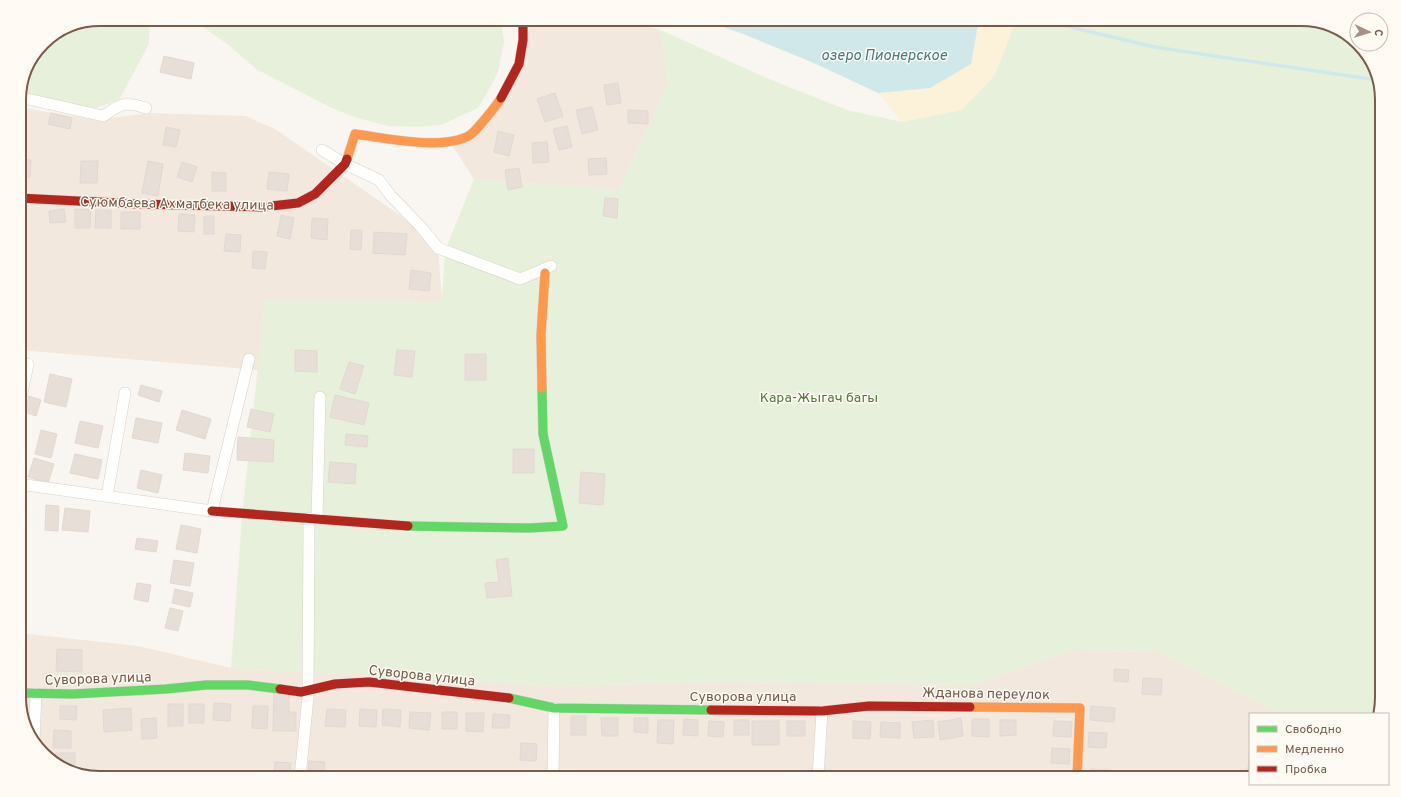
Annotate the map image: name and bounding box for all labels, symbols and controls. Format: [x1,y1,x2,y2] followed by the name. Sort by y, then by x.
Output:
[1349,12,1389,52] north arrow
[1371,29,1385,37] text: С
[821,47,947,66] water label: озеро Пионерское
[80,194,274,215] street label: Суюмбаева Ахматбека улица
[760,390,878,407] park label: Кара-Жыгач багы
[368,662,476,691] street label: Суворова улица
[44,669,152,690] street label: Суворова улица
[922,685,1050,704] street label: Жданова переулок
[690,689,796,706] street label: Суворова улица
[1249,713,1389,785] legend
[1285,722,1342,738] text: Свободно
[1285,742,1345,758] text: Медленно
[1285,762,1327,778] text: Пробка

